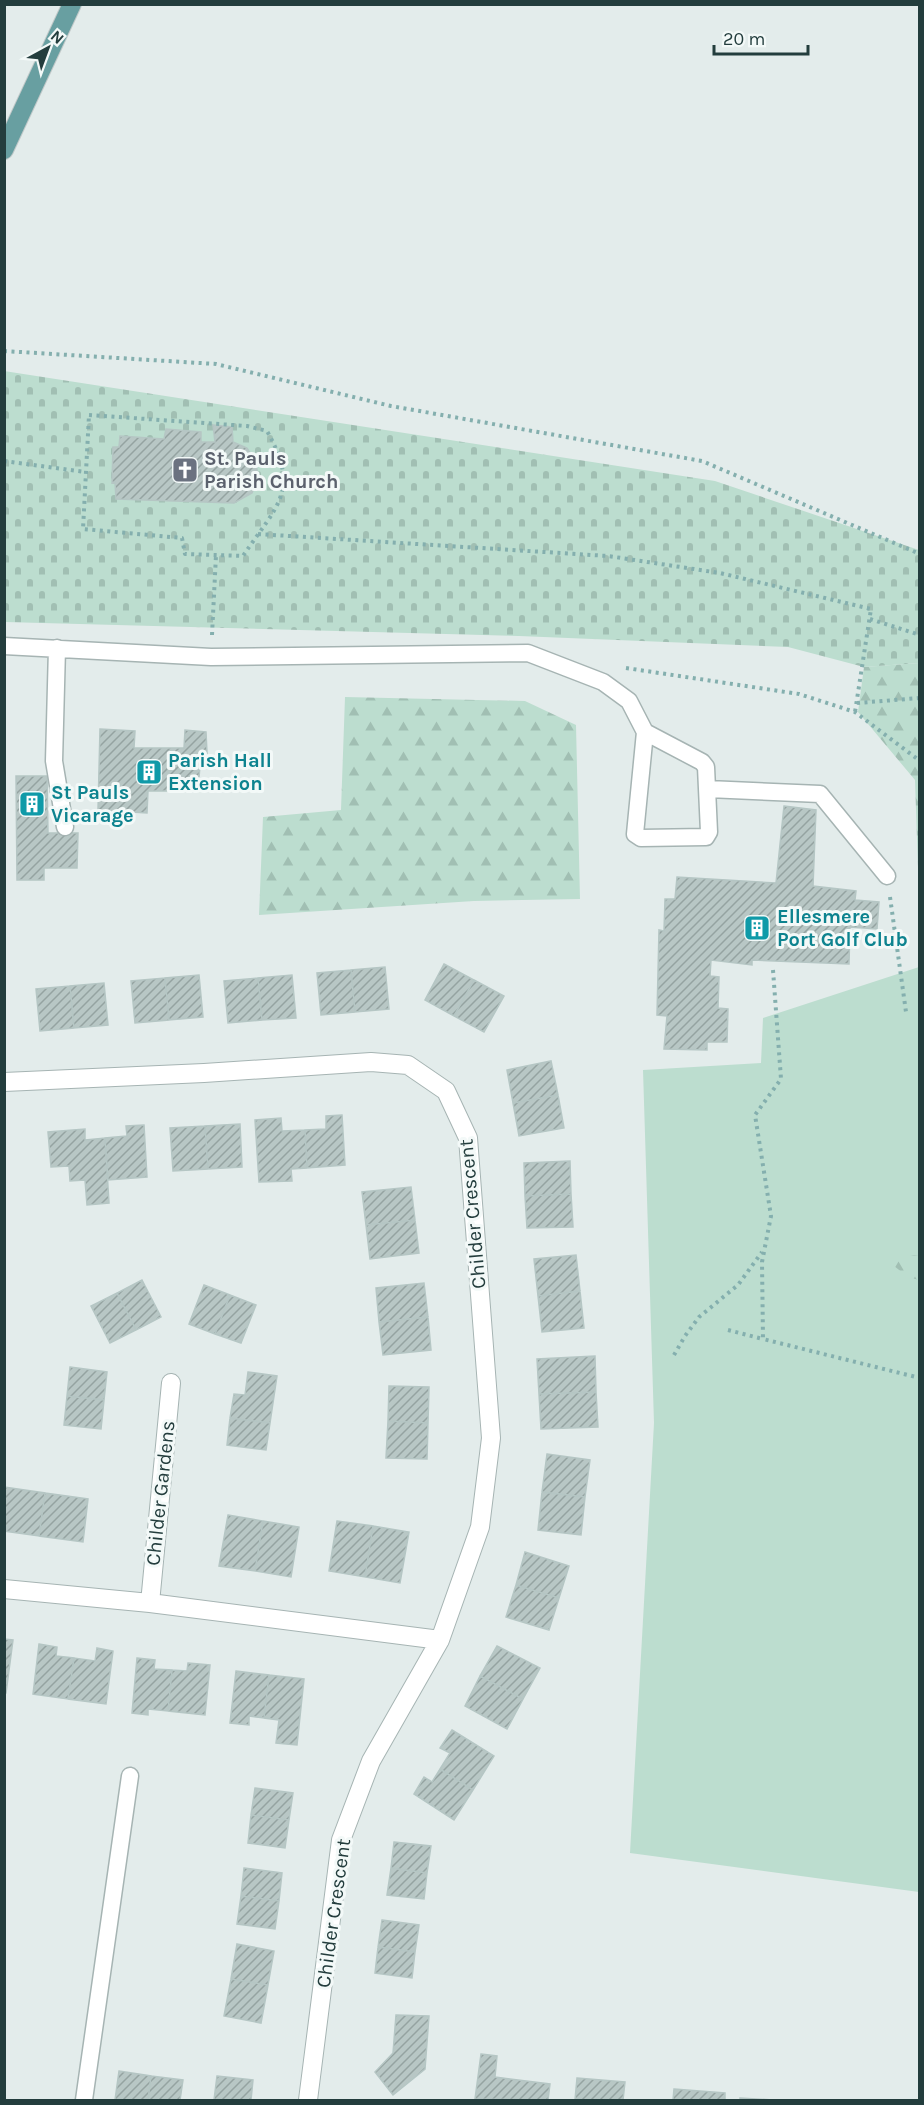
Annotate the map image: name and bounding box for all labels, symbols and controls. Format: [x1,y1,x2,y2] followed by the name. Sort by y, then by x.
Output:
[18,18,78,78] north arrow
[714,18,808,56] scale bar
[47,26,68,48] text: N
[723,28,765,50] text: 20 m
[204,447,338,493] place label: St. Pauls Parish Church
[170,455,200,485] church icon: St. Pauls Parish Church
[168,749,272,795] place label: Parish Hall Extension
[134,757,164,787] building icon: Parish Hall Extension
[51,781,134,827] place label: St Pauls Vicarage
[17,789,47,819] building icon: St Pauls Vicarage
[777,905,908,951] place label: Ellesmere Port Golf Club
[742,913,772,943] building icon: Ellesmere Port Golf Club
[454,1138,491,1290] street label: Childer Crescent
[141,1419,180,1567] street label: Childer Gardens
[312,1837,355,1989] street label: Childer Crescent

